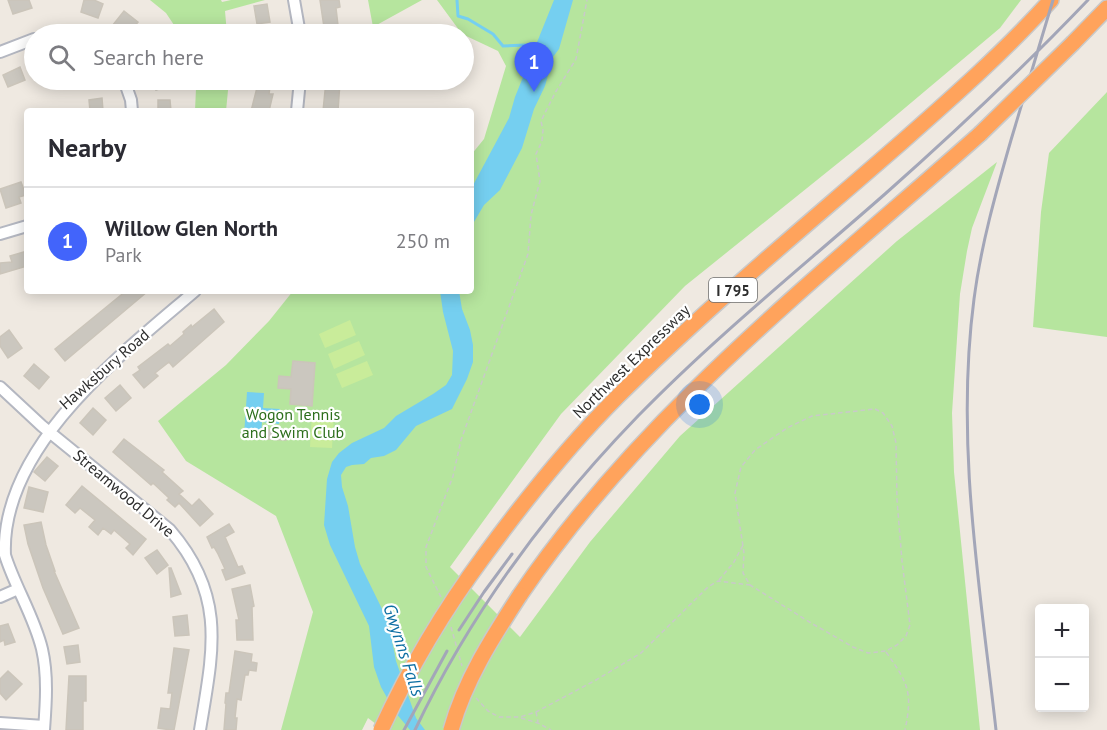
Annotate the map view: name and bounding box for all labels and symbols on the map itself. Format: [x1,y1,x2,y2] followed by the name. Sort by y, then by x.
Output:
[514,42,554,92] pin: 1
[709,278,757,302] road number: I 795
[568,300,694,422] street label: Northwest Expressway
[55,325,153,413] street label: Hawksbury Road
[685,390,714,419] your location
[242,404,344,442] park label: Wogon Tennis and Swim Club
[69,445,179,541] street label: Streamwood Drive
[378,601,430,700] water label: Gwynns Falls

